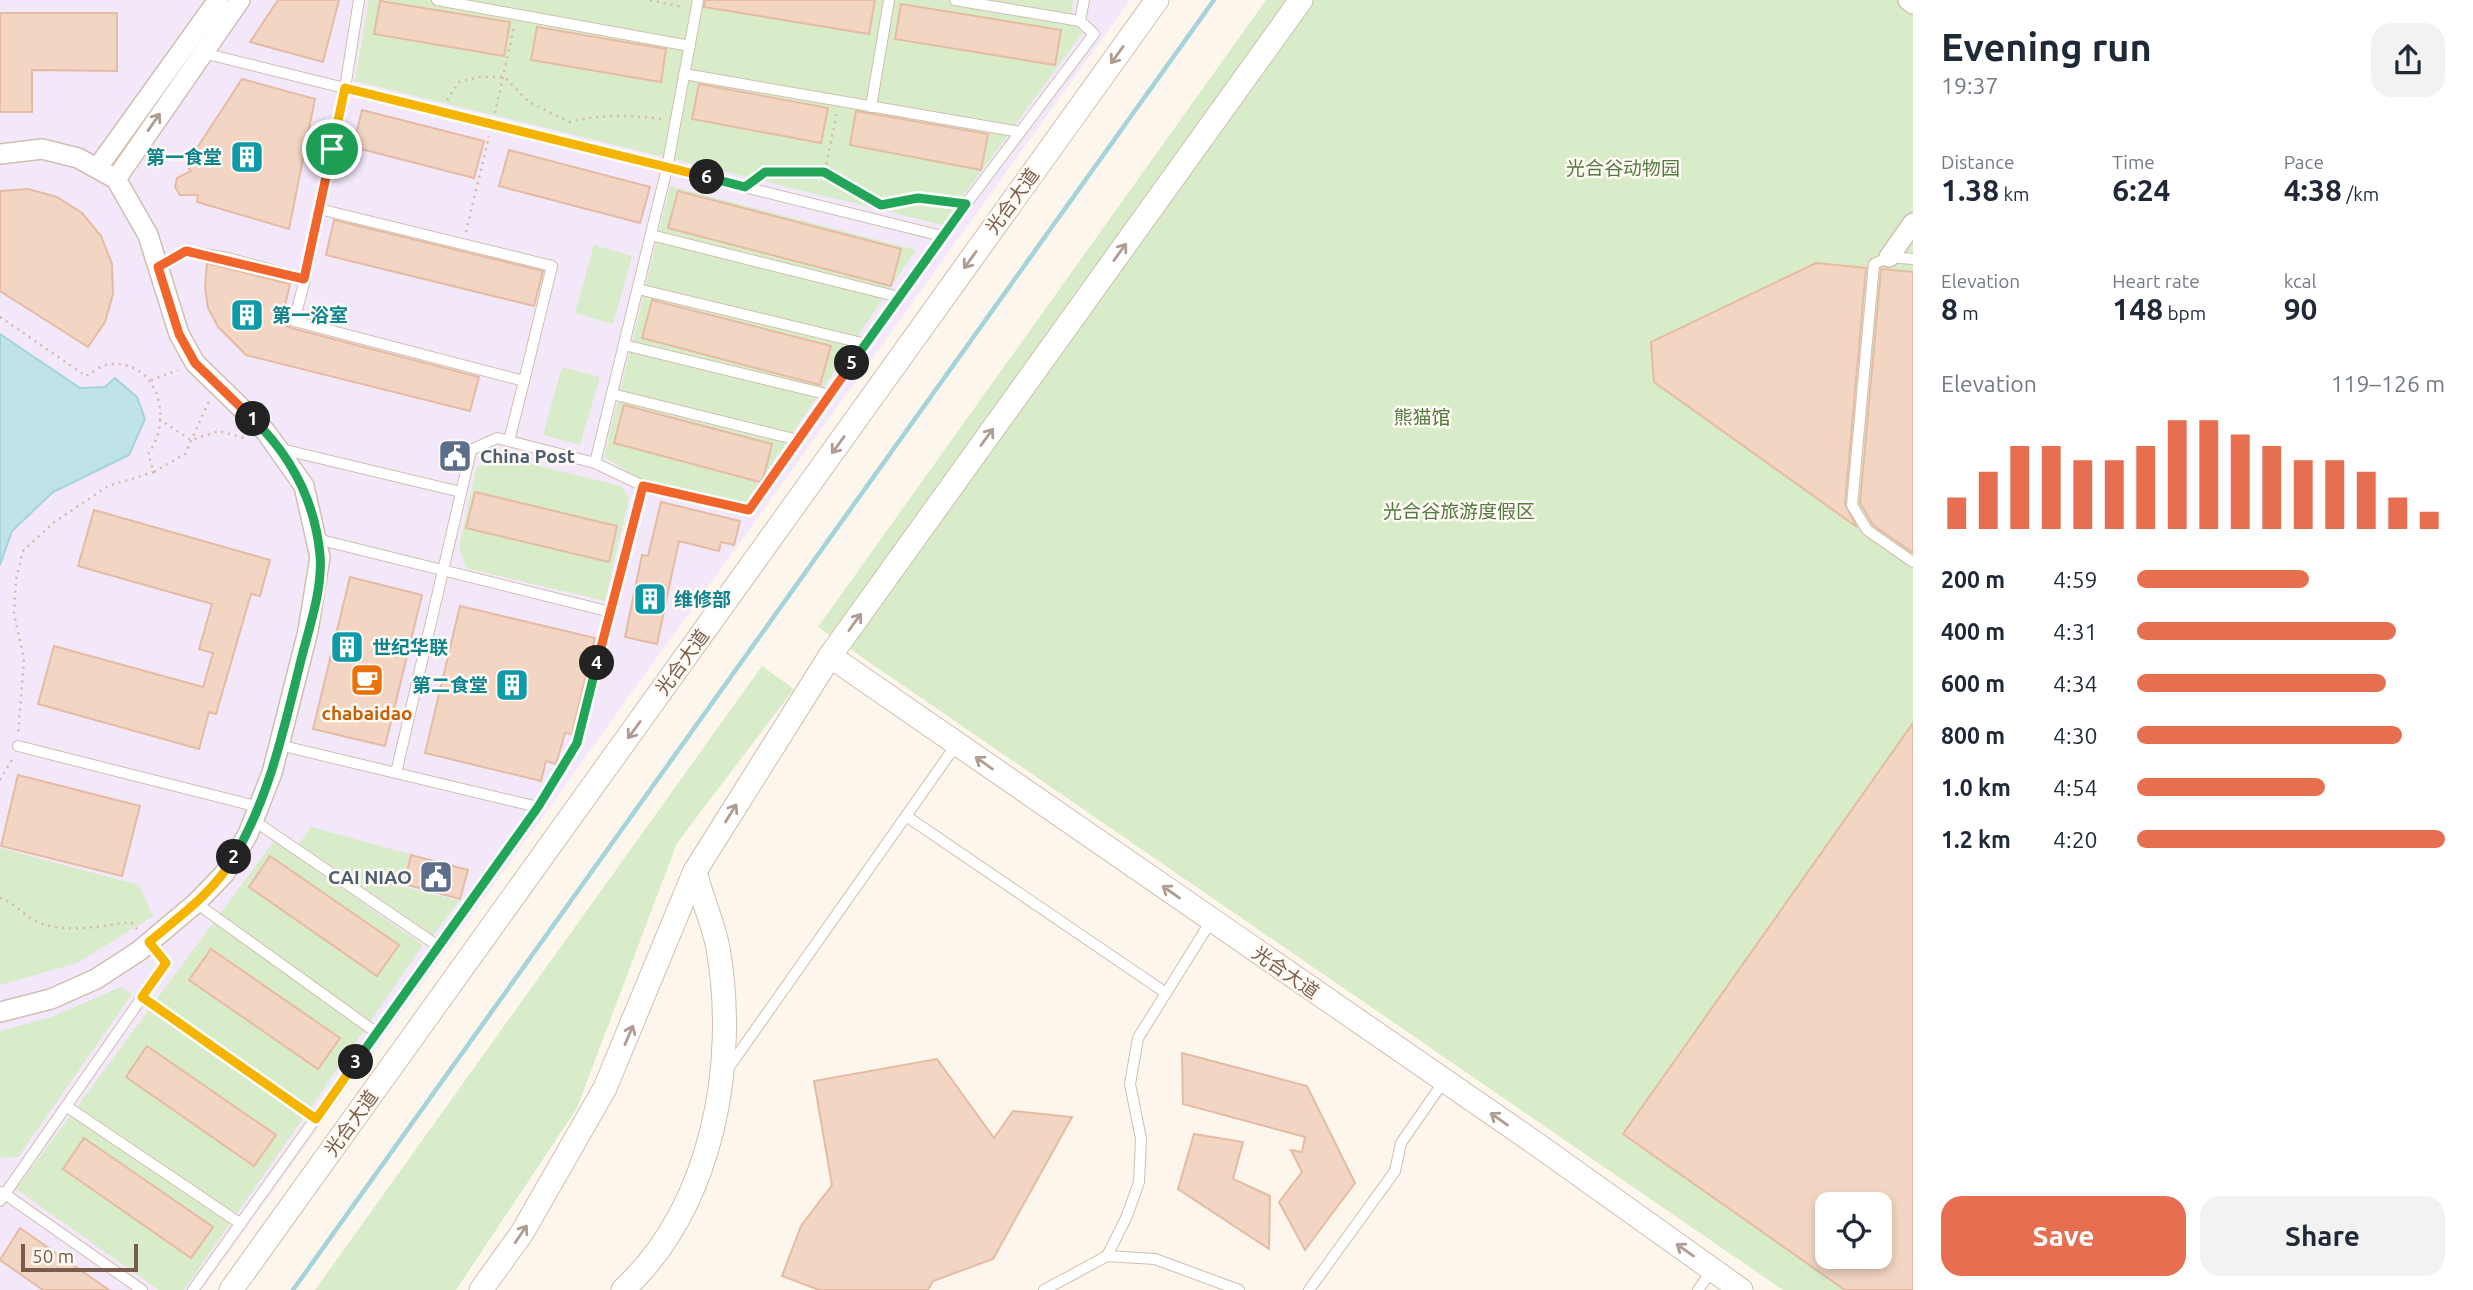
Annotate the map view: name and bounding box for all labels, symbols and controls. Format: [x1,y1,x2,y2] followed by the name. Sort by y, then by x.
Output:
[2371,23,2445,97] button: share
[1941,26,2152,68] text: Evening run
[1110,46,1125,65] one-way arrow
[1941,73,1999,98] text: 19:37
[147,113,161,132] one-way arrow
[302,119,362,179] pin
[313,130,351,168] icon: arrive
[228,138,266,176] building icon: 第一食堂
[146,146,222,168] place label: 第一食堂
[1941,151,2015,173] text: Distance
[2112,151,2155,173] text: Time
[2284,151,2324,173] text: Pace
[1566,157,1680,179] park label: 光合谷动物园
[690,160,724,194] pin: 6
[981,164,1043,238] street label: 光合大道
[701,165,712,187] text: 6
[1941,173,1999,207] text: 1.38
[2112,173,2170,207] text: 6:24
[2284,173,2342,207] text: 4:38
[1999,183,2029,205] text: km
[2342,183,2379,205] text: /km
[1113,243,1127,262] one-way arrow
[963,250,977,269] one-way arrow
[1941,270,2020,292] text: Elevation
[2112,270,2200,292] text: Heart rate
[2284,270,2316,292] text: kcal
[1941,292,1958,326] text: 8
[2112,292,2163,326] text: 148
[2284,292,2318,326] text: 90
[228,296,266,334] building icon: 第一浴室
[1958,302,1979,324] text: m
[2163,302,2206,324] text: bpm
[272,304,348,326] place label: 第一浴室
[834,346,870,380] pin: 5
[846,351,857,373] text: 5
[1941,371,2037,396] text: Elevation
[2331,371,2445,396] text: 119–126 m
[236,402,270,436] pin: 1
[1393,406,1451,428] park label: 熊猫馆
[247,407,258,429] text: 1
[980,428,994,447] one-way arrow
[830,435,845,454] one-way arrow
[436,437,474,475] public building icon: China Post
[480,445,575,467] place label: China Post
[1383,500,1535,522] park label: 光合谷旅游度假区
[1941,567,2005,592] text: 200 m
[2053,567,2098,592] text: 4:59
[631,580,669,618] building icon: 维修部
[674,588,731,610] place label: 维修部
[847,613,862,632] one-way arrow
[1941,619,2005,644] text: 400 m
[2053,619,2098,644] text: 4:31
[651,625,713,699] street label: 光合大道
[328,628,366,666] building icon: 世纪华联
[372,636,448,658] place label: 世纪华联
[580,646,614,680] pin: 4
[591,651,602,673] text: 4
[348,661,386,699] cafe icon: chabaidao
[493,666,531,704] building icon: 第二食堂
[1941,671,2005,696] text: 600 m
[2053,671,2098,696] text: 4:34
[412,674,488,696] place label: 第二食堂
[322,702,412,724] place label: chabaidao
[626,720,641,739] one-way arrow
[1941,723,2005,748] text: 800 m
[2053,723,2098,748] text: 4:30
[975,756,994,770] one-way arrow
[1941,775,2011,800] text: 1.0 km
[2053,775,2098,800] text: 4:54
[725,803,739,823] one-way arrow
[1941,827,2011,852] text: 1.2 km
[2053,827,2098,852] text: 4:20
[216,840,252,874] pin: 2
[228,845,239,867] text: 2
[417,858,455,896] public building icon: CAI NIAO
[328,866,412,888] place label: CAI NIAO
[1162,885,1181,899] one-way arrow
[1249,941,1323,1003] street label: 光合大道
[623,1024,636,1046] one-way arrow
[338,1044,374,1080] pin: 3
[350,1050,361,1072] text: 3
[320,1086,382,1160] street label: 光合大道
[1490,1112,1510,1126] one-way arrow
[1815,1192,1892,1269] map controls
[1815,1192,1892,1269] button: locate
[1941,1196,2186,1276] button: Save
[2200,1196,2445,1276] button: Share
[514,1225,528,1245] one-way arrow
[21,1241,138,1273] scale bar
[1676,1243,1695,1258] one-way arrow
[32,1245,74,1267] text: 50 m

